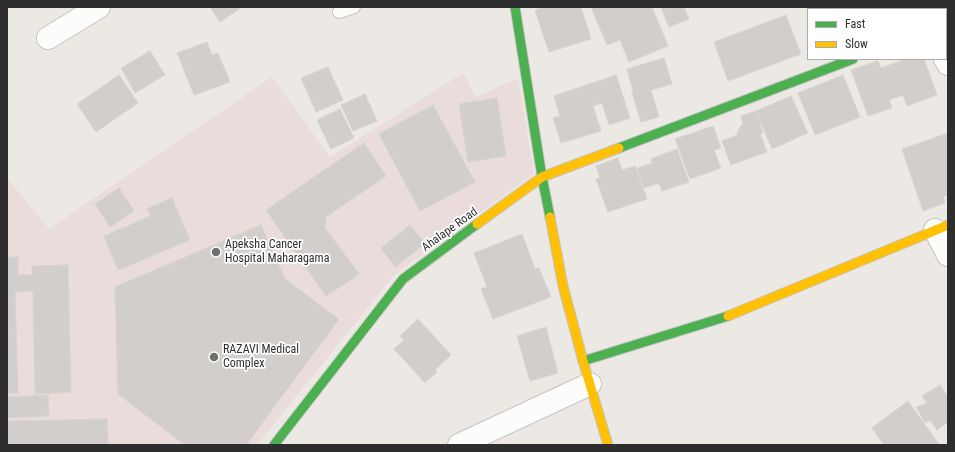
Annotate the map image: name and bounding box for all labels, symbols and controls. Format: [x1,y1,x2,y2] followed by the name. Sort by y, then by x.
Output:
[807,8,947,60] legend
[845,17,865,31] text: Fast
[845,37,868,51] text: Slow
[419,205,481,255] street label: Ahalape Road
[225,238,329,266] place label: Apeksha Cancer Hospital Maharagama
[210,246,222,258] marker: Apeksha Cancer Hospital Maharagama
[223,343,299,371] place label: RAZAVI Medical Complex
[208,351,220,363] marker: RAZAVI Medical Complex

